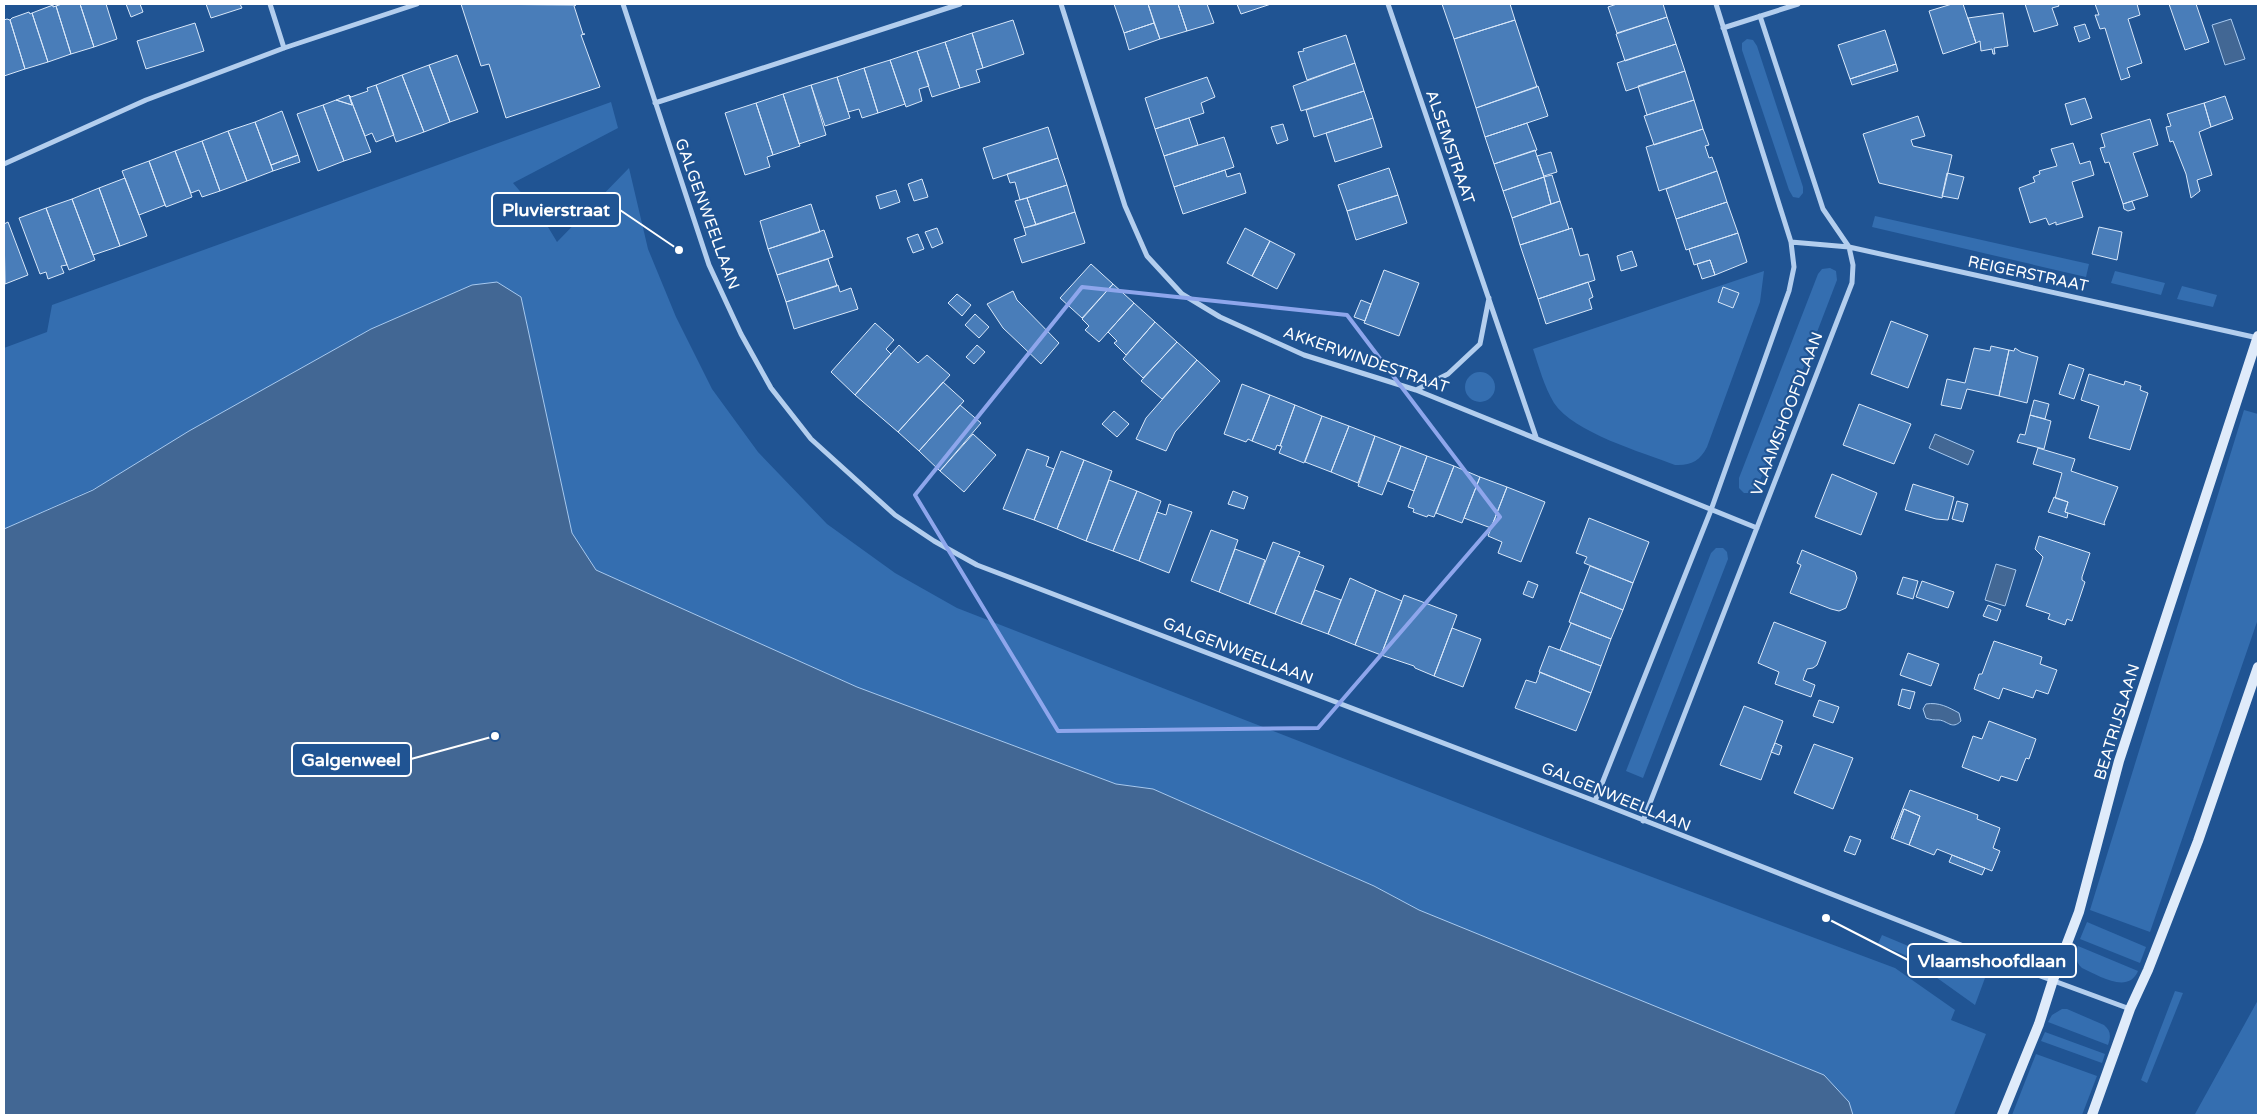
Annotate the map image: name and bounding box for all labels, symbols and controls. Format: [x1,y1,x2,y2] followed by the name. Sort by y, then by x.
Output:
[1421,87,1479,207] street label: ALSEMSTRAAT
[670,136,744,292] street label: GALGENWEELLAAN
[492,193,620,226] callout: Pluvierstraat
[502,199,610,221] text: Pluvierstraat
[1966,251,2090,297] street label: REIGERSTRAAT
[1281,322,1452,398] street label: AKKERWINDESTRAAT
[1746,329,1828,499] street label: VLAAMSHOOFDLAAN
[1160,613,1316,689] street label: GALGENWEELLAAN
[2090,661,2144,783] street label: BEATRIJSLAAN
[292,743,411,776] callout: Galgenweel
[301,749,401,771] text: Galgenweel
[1538,758,1694,836] street label: GALGENWEELLAAN
[1908,944,2076,977] callout: Vlaamshoofdlaan
[1918,950,2066,972] text: Vlaamshoofdlaan

